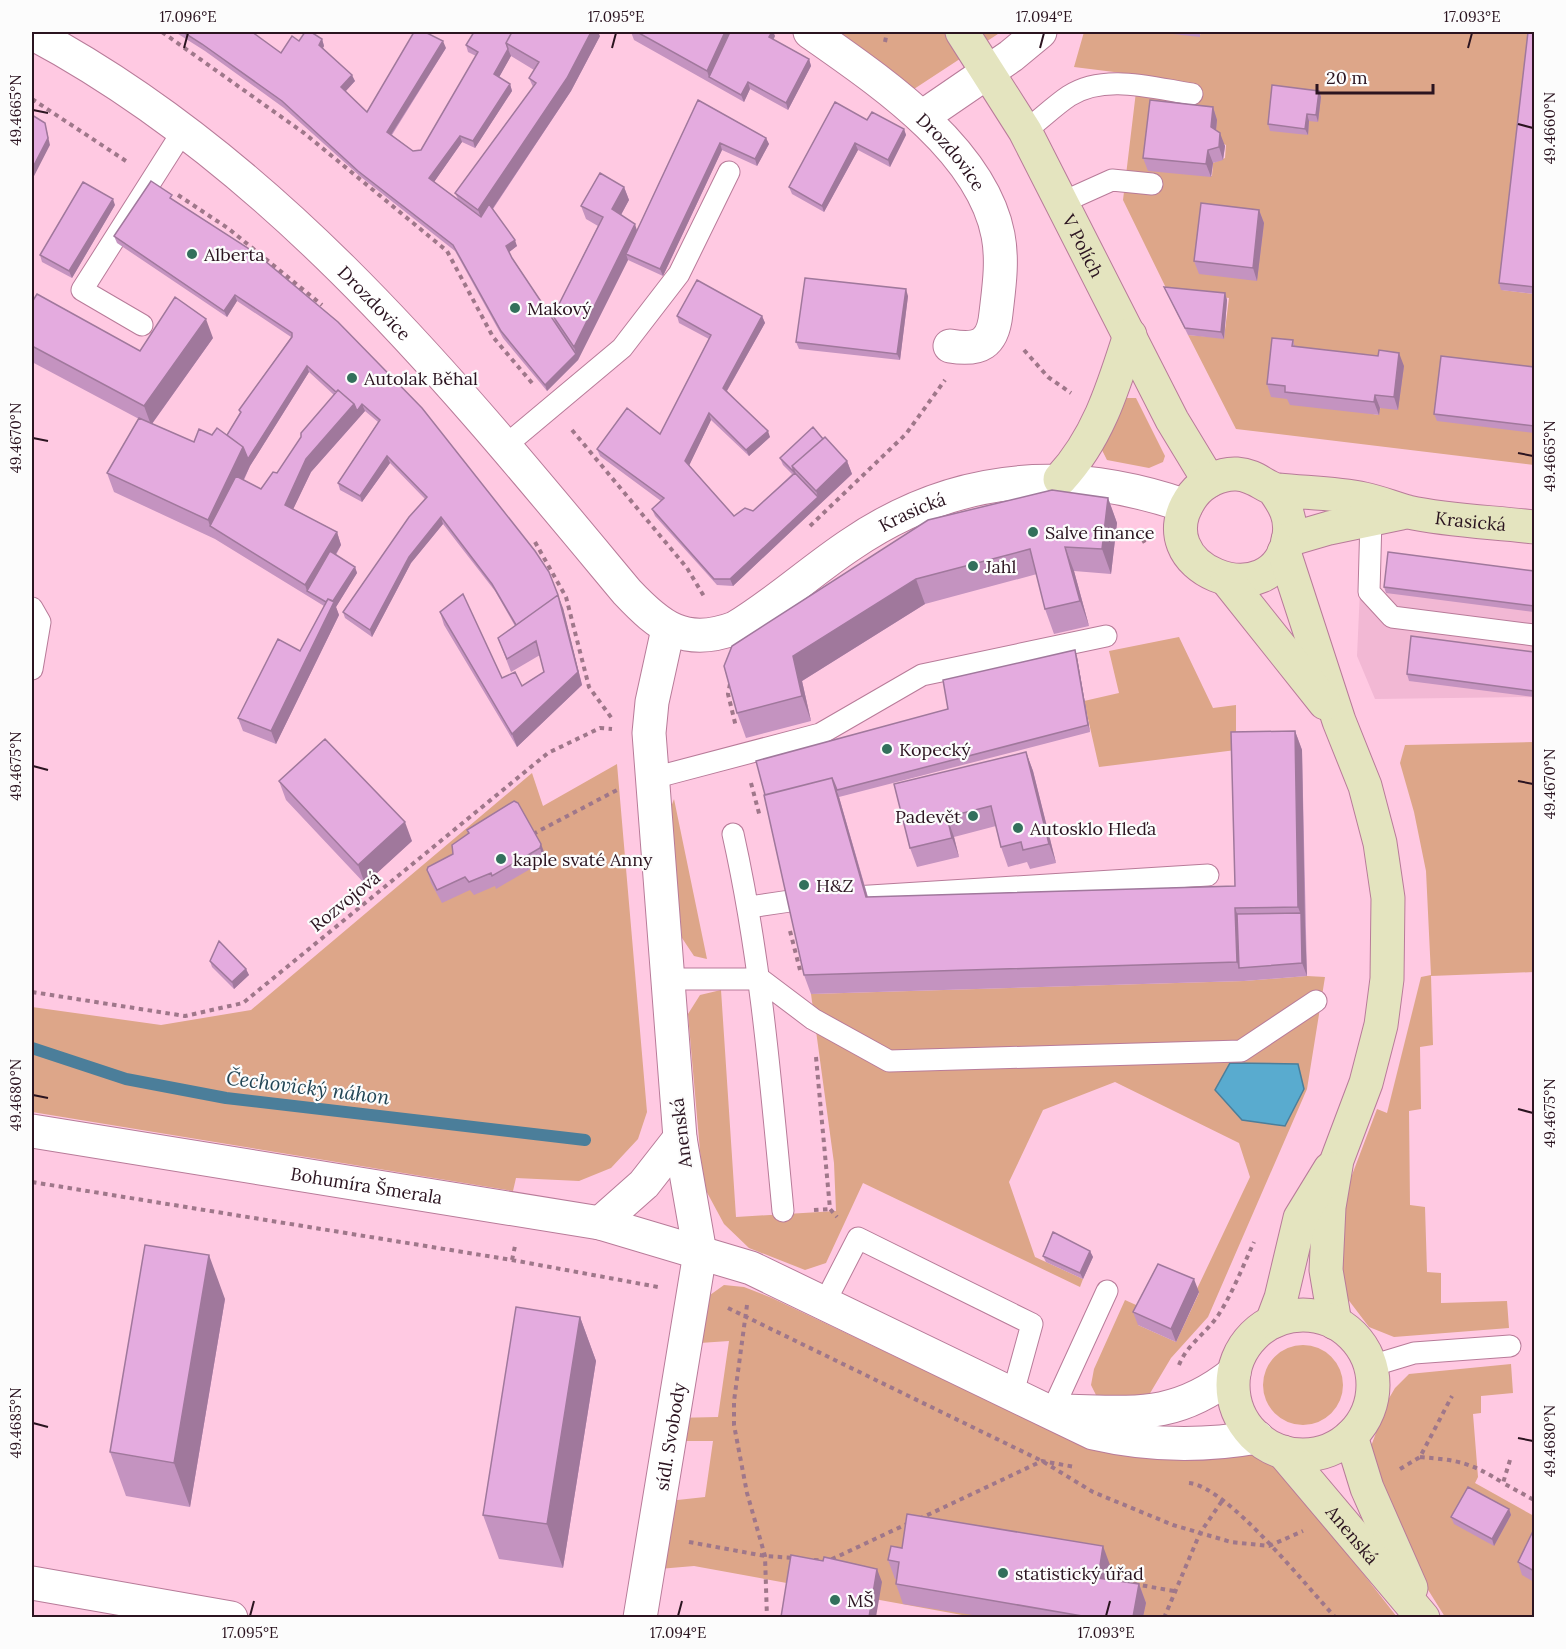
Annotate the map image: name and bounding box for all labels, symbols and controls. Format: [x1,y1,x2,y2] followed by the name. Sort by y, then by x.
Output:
[159,7,217,26] text: 17.096°E
[588,7,644,26] text: 17.095°E
[1016,7,1072,26] text: 17.094°E
[1444,7,1500,26] text: 17.093°E
[1317,57,1432,95] scale bar
[1326,66,1368,89] text: 20 m
[6,74,25,146] text: 49.4665°N
[1540,92,1559,164] text: 49.4660°N
[912,107,991,195] street label: Drozdovice
[1057,209,1109,281] street label: V Polích
[203,243,265,266] place label: Alberta
[185,247,199,261] marker: Alberta
[333,260,416,345] street label: Drozdovice
[527,297,592,320] place label: Makový
[508,301,522,315] marker: Makový
[363,367,478,390] place label: Autolak Běhal
[345,371,359,385] marker: Autolak Běhal
[6,403,25,473] text: 49.4670°N
[1540,420,1559,492] text: 49.4665°N
[874,487,949,536] street label: Krasická
[1434,505,1507,536] street label: Krasická
[1045,521,1155,544] place label: Salve finance
[1026,525,1040,539] marker: Salve finance
[984,555,1017,578] place label: Jahl
[966,559,980,573] marker: Jahl
[6,731,25,801] text: 49.4675°N
[899,738,971,761] place label: Kopecký
[880,742,894,756] marker: Kopecký
[1540,749,1559,819] text: 49.4670°N
[895,805,961,828] place label: Padevět
[966,809,980,823] marker: Padevět
[1029,817,1156,840] place label: Autosklo Hleďa
[1011,821,1025,835] marker: Autosklo Hleďa
[513,848,653,871] place label: kaple svaté Anny
[494,852,508,866] marker: kaple svaté Anny
[305,866,385,936] street label: Rozvojová
[816,874,854,897] place label: H&Z
[797,878,811,892] marker: H&Z
[6,1059,25,1131] text: 49.4680°N
[225,1065,392,1110] water label: Čechovický náhon
[1540,1078,1559,1148] text: 49.4675°N
[665,1097,697,1170] street label: Anenská
[289,1162,444,1209] street label: Bohumíra Šmerala
[650,1380,690,1492] street label: sídl. Svobody
[6,1387,25,1459] text: 49.4685°N
[1540,1405,1559,1477] text: 49.4680°N
[1321,1500,1384,1569] street label: Anenská
[1015,1562,1144,1585] place label: statistický úřad
[996,1566,1010,1580] marker: statistický úřad
[847,1589,874,1612] place label: MŠ
[828,1593,842,1607] marker: MŠ
[222,1623,278,1642] text: 17.095°E
[650,1623,706,1642] text: 17.094°E
[1078,1623,1134,1642] text: 17.093°E

